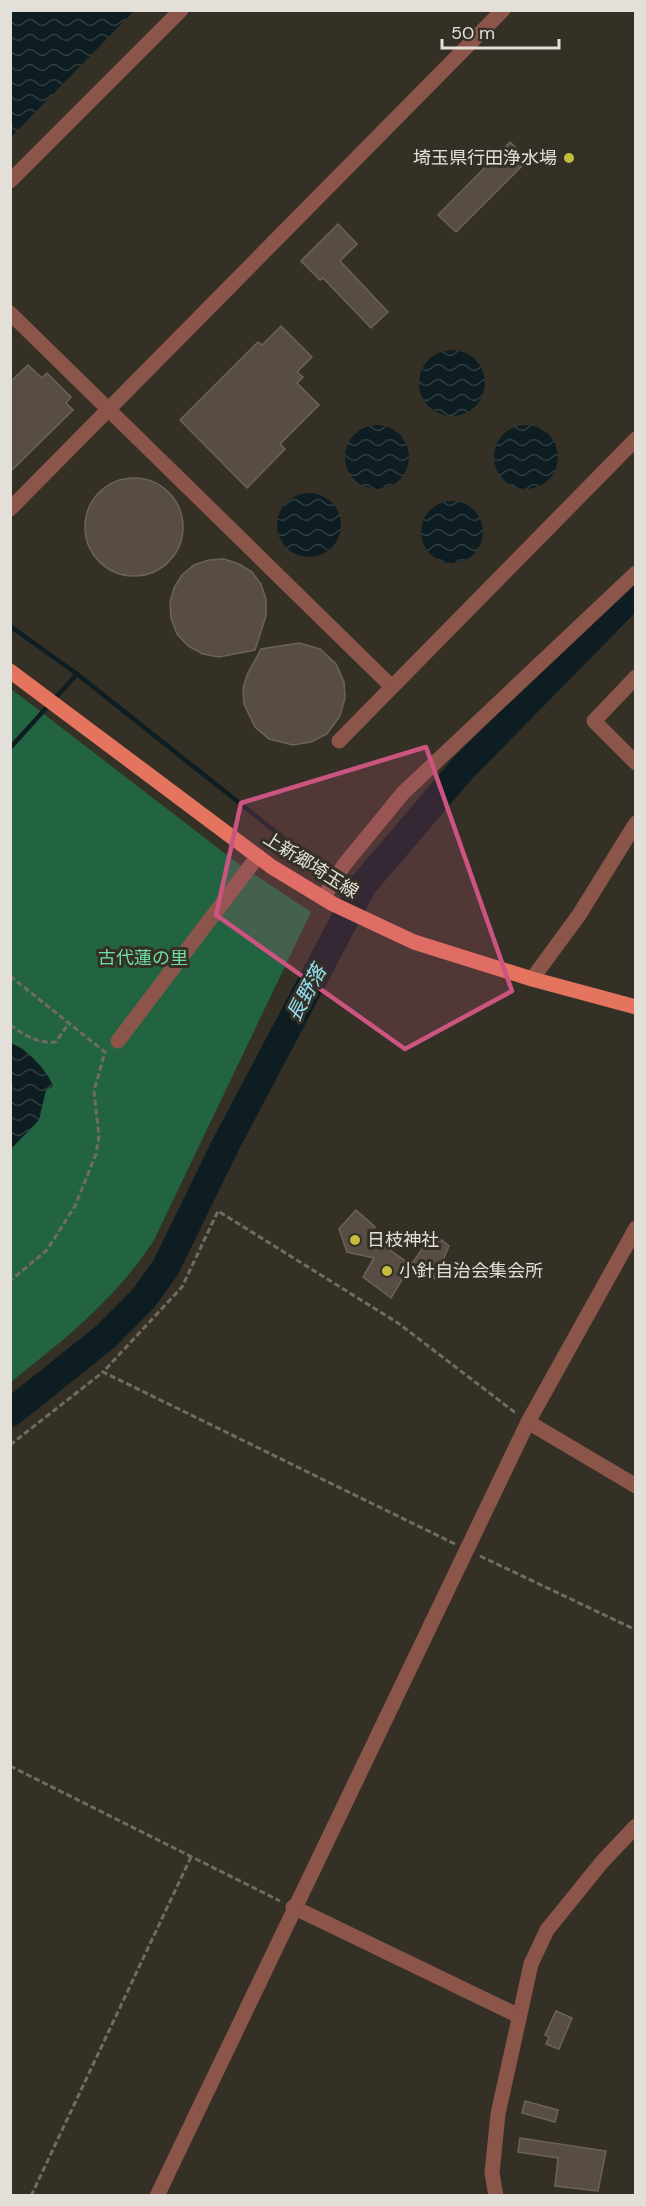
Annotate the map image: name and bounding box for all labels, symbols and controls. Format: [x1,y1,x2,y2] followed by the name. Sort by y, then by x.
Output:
[442,12,559,50] scale bar
[451,21,495,45] text: 50 m
[413,146,557,170] place label: 埼玉県行田浄水場
[562,151,576,165] marker: 埼玉県行田浄水場
[259,826,363,904] street label: 上新郷埼玉線
[98,946,188,970] park label: 古代蓮の里
[280,958,333,1026] water label: 長野落
[367,1228,439,1252] place label: 日枝神社
[348,1233,362,1247] marker: 日枝神社
[399,1259,543,1283] place label: 小針自治会集会所
[380,1264,394,1278] marker: 小針自治会集会所

